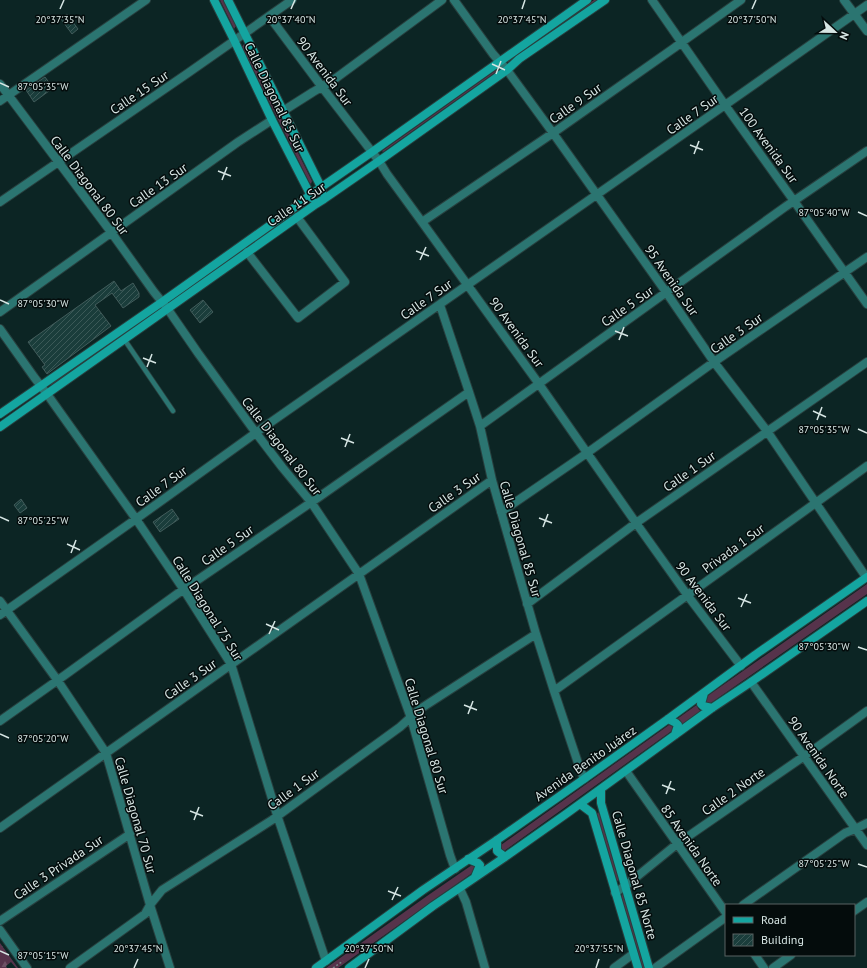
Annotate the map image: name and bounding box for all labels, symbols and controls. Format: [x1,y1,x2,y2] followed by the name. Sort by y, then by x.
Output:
[815,12,855,52] north arrow
[35,13,85,26] text: 20°37'35"N
[266,13,316,26] text: 20°37'40"N
[497,13,547,26] text: 20°37'45"N
[727,13,777,26] text: 20°37'50"N
[836,30,852,42] text: N
[293,33,357,110] street label: 90 Avenida Sur
[240,39,309,156] street label: Calle Diagonal 85 Sur
[107,66,172,118] street label: Calle 15 Sur
[546,79,605,128] street label: Calle 9 Sur
[17,80,69,93] text: 87°05'35"W
[663,90,722,138] street label: Calle 7 Sur
[735,104,802,187] street label: 100 Avenida Sur
[47,132,133,239] street label: Calle Diagonal 80 Sur
[126,159,191,212] street label: Calle 13 Sur
[264,178,329,230] street label: Calle 11 Sur
[798,206,850,219] text: 87°05'40"W
[641,241,703,320] street label: 95 Avenida Sur
[397,275,456,323] street label: Calle 7 Sur
[598,282,657,331] street label: Calle 5 Sur
[485,294,548,371] street label: 90 Avenida Sur
[17,297,69,310] text: 87°05'30"W
[707,309,766,358] street label: Calle 3 Sur
[238,394,326,499] street label: Calle Diagonal 80 Sur
[798,423,850,436] text: 87°05'35"W
[660,447,719,496] street label: Calle 1 Sur
[132,462,191,511] street label: Calle 7 Sur
[425,468,484,517] street label: Calle 3 Sur
[496,479,545,600] street label: Calle Diagonal 85 Sur
[17,514,69,527] text: 87°05'25"W
[699,520,768,577] street label: Privada 1 Sur
[198,521,257,570] street label: Calle 5 Sur
[168,553,247,664] street label: Calle Diagonal 75 Sur
[672,558,736,635] street label: 90 Avenida Sur
[798,640,850,653] text: 87°05'30"W
[161,655,220,704] street label: Calle 3 Sur
[401,676,452,797] street label: Calle Diagonal 80 Sur
[784,713,853,801] street label: 90 Avenida Norte
[531,722,640,805] street label: Avenida Benito Juárez
[17,732,69,745] text: 87°05'20"W
[111,755,160,876] street label: Calle Diagonal 70 Sur
[698,763,768,819] street label: Calle 2 Norte
[264,764,323,814] street label: Calle 1 Sur
[657,801,726,889] street label: 85 Avenida Norte
[608,809,661,942] street label: Calle Diagonal 85 Norte
[10,831,107,904] street label: Calle 3 Privada Sur
[798,857,850,870] text: 87°05'25"W
[725,904,855,956] legend
[761,912,786,927] text: Road
[761,932,804,947] text: Building
[113,942,163,955] text: 20°37'45"N
[344,942,394,955] text: 20°37'50"N
[574,942,624,955] text: 20°37'55"N
[17,949,69,962] text: 87°05'15"W

